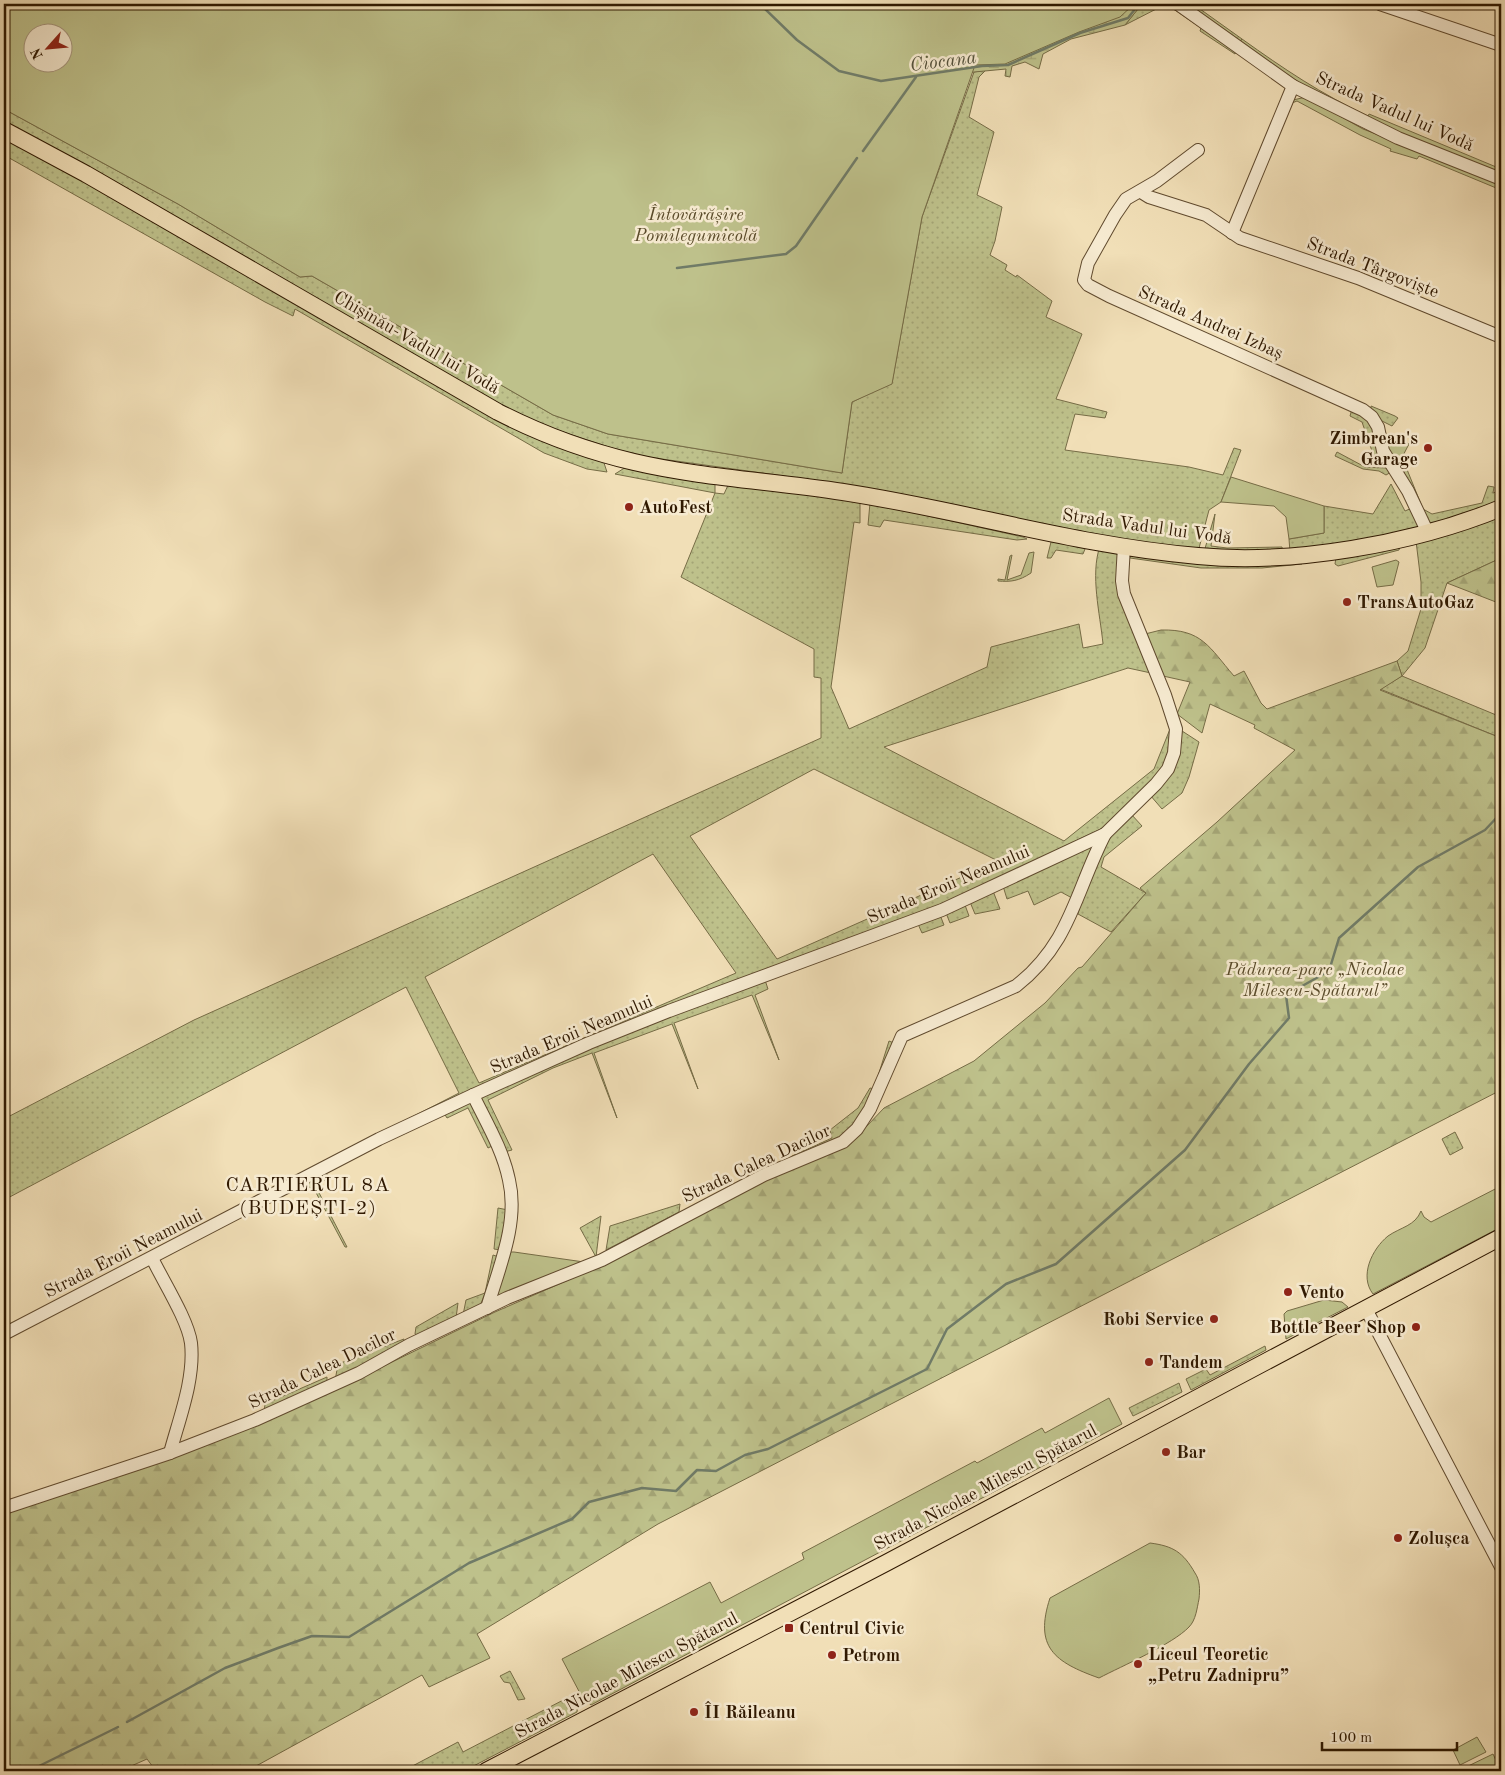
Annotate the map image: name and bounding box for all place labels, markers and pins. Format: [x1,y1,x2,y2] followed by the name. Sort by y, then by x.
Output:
[1330,430,1418,469] place label: Zimbrean's Garage
[1422,442,1434,454] marker: Zimbrean's Garage
[639,499,713,517] place label: AutoFest
[623,501,635,513] marker: AutoFest
[1357,594,1474,612] place label: TransAutoGaz
[1341,596,1353,608] marker: TransAutoGaz
[1298,1284,1344,1302] place label: Vento
[1282,1286,1294,1298] marker: Vento
[1103,1311,1204,1329] place label: Robi Service
[1208,1313,1220,1325] marker: Robi Service
[1269,1319,1406,1337] place label: Bottle Beer Shop
[1410,1321,1422,1333] marker: Bottle Beer Shop
[1159,1354,1223,1372] place label: Tandem
[1143,1356,1155,1368] marker: Tandem
[1176,1444,1206,1462] place label: Bar
[1160,1446,1172,1458] marker: Bar
[1408,1530,1470,1548] place label: Zolușca
[1392,1532,1404,1544] marker: Zolușca
[799,1620,905,1638] place label: Centrul Civic
[783,1622,795,1634] marker: Centrul Civic
[1148,1646,1289,1685] place label: Liceul Teoretic „Petru Zadnipru”
[842,1647,900,1665] place label: Petrom
[826,1649,838,1661] marker: Petrom
[1132,1658,1144,1670] marker: Liceul Teoretic „Petru Zadnipru”
[704,1701,796,1722] place label: ÎI Răileanu
[688,1706,700,1718] marker: ÎI Răileanu

